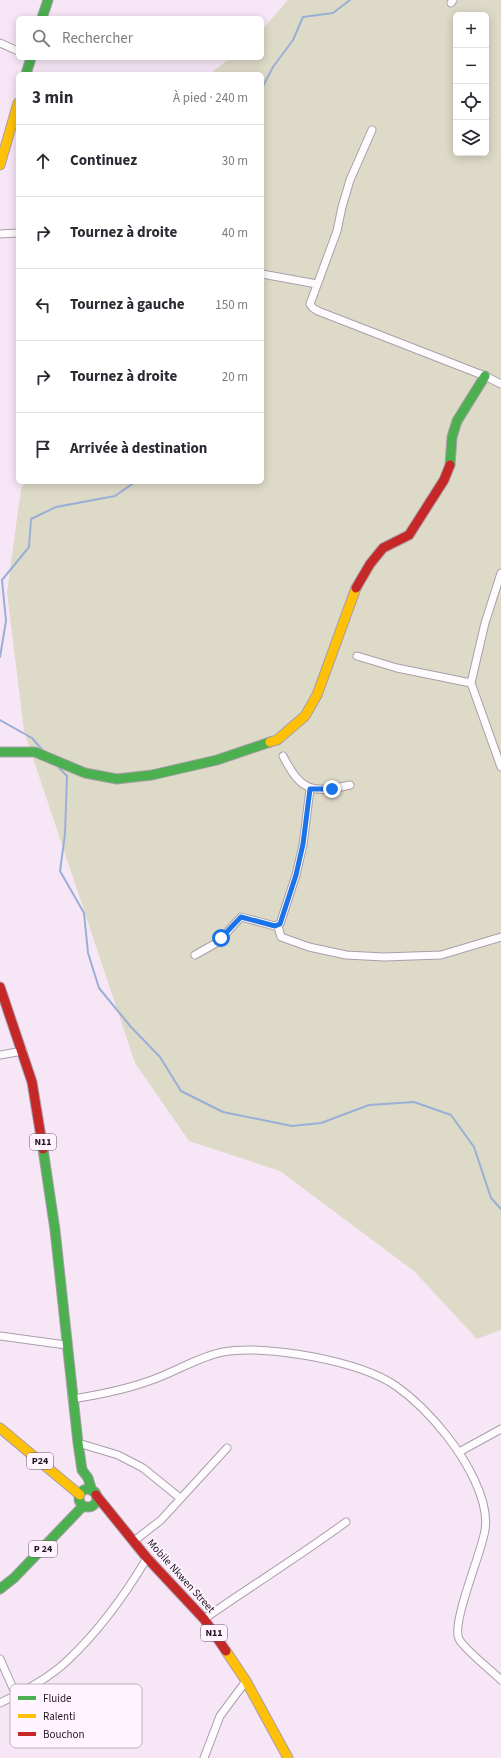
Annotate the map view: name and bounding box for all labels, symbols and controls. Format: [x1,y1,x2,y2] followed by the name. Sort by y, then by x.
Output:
[453,12,489,156] map controls
[453,12,489,48] button: +
[16,16,264,60] search box
[30,27,52,49] icon: search
[62,28,133,49] text: Rechercher
[453,48,489,84] button: −
[453,84,489,120] button: locate
[32,86,73,110] text: 3 min
[173,89,248,107] text: À pied · 240 m
[453,120,489,156] button: layers
[32,150,54,172] icon: ahead
[70,150,137,171] text: Continuez
[222,152,248,170] text: 30 m
[32,222,54,244] icon: right
[70,222,177,243] text: Tournez à droite
[222,224,248,242] text: 40 m
[32,294,54,316] icon: left
[70,294,185,315] text: Tournez à gauche
[215,296,248,314] text: 150 m
[32,366,54,388] icon: right
[70,366,177,387] text: Tournez à droite
[222,368,248,386] text: 20 m
[32,438,54,460] icon: arrive
[70,438,207,459] text: Arrivée à destination
[323,780,341,798] route end
[212,929,230,947] route start
[30,1134,56,1150] road number: N11
[27,1453,53,1469] road number: P24
[144,1536,219,1616] street label: Mobile Nkwen Street
[29,1541,57,1557] road number: P 24
[201,1625,227,1641] road number: N11
[10,1684,142,1748] legend
[43,1691,72,1706] text: Fluide
[43,1709,75,1724] text: Ralenti
[43,1727,84,1742] text: Bouchon

